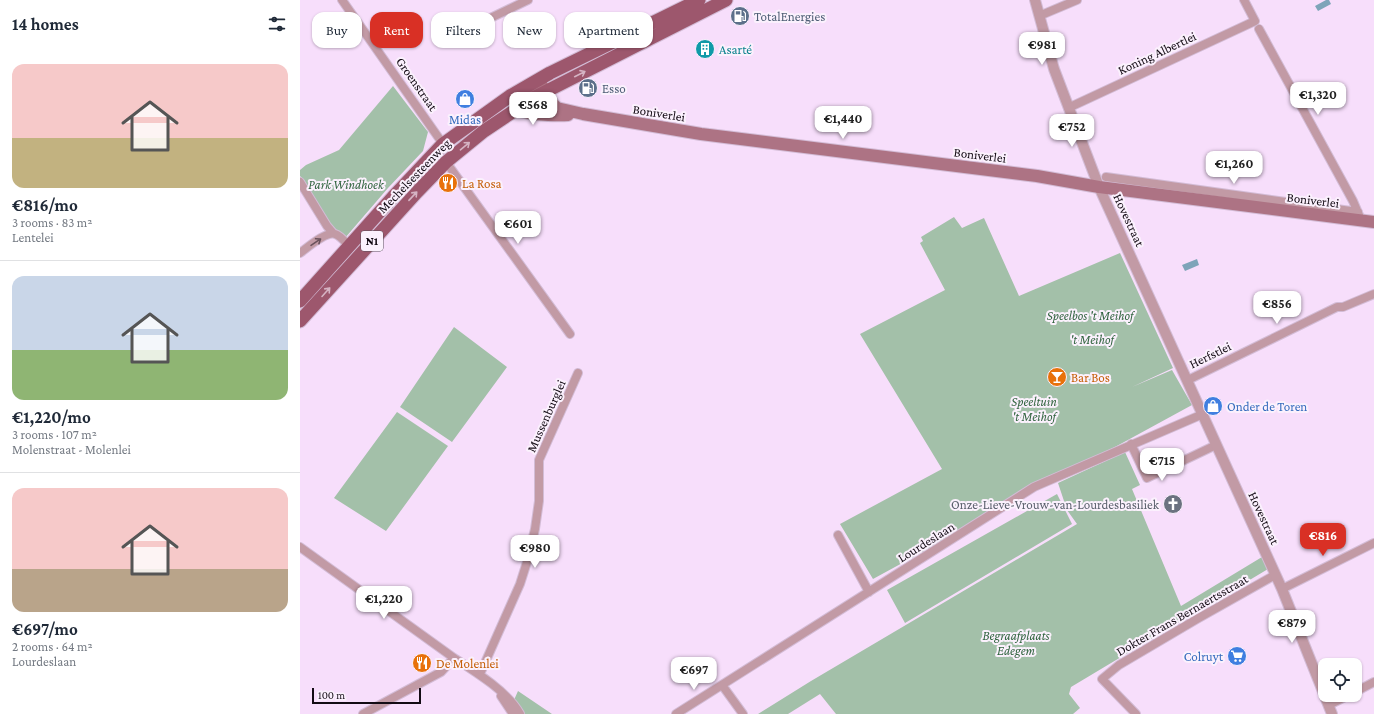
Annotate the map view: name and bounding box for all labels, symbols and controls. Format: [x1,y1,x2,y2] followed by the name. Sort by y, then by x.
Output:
[729,5,751,27] fuel station icon: TotalEnergies
[754,9,825,24] place label: TotalEnergies
[312,12,362,48] chip: Buy
[370,12,423,48] chip: Rent
[431,12,495,48] chip: Filters
[503,12,556,48] chip: New
[564,12,653,48] chip: Apartment
[266,13,288,35] icon: filters
[12,15,79,34] text: 14 homes
[1116,28,1199,78] street label: Koning Albertlei
[1018,32,1066,66] pin: €981
[1028,37,1056,52] text: €981
[694,38,716,60] building icon: Asarté
[719,42,752,57] place label: Asarté
[393,54,441,114] street label: Groenstraat
[574,70,586,77] one-way arrow
[577,77,599,99] fuel station icon: Esso
[602,81,626,96] place label: Esso
[1285,82,1351,116] pin: €1,320
[1299,87,1337,102] text: €1,320
[454,88,476,110] shop icon: Midas
[114,90,186,162] icon: home
[509,92,557,126] pin: €568
[518,97,548,112] text: €568
[632,101,687,125] street label: Boniverlei
[810,106,876,140] pin: €1,440
[824,111,862,126] text: €1,440
[449,112,481,127] place label: Midas
[1048,114,1096,148] pin: €752
[1058,119,1086,134] text: €752
[375,135,454,216] street label: Mechelsesteenweg
[459,142,470,151] one-way arrow
[953,144,1008,166] street label: Boniverlei
[1201,151,1267,185] pin: €1,260
[1215,156,1253,171] text: €1,260
[437,172,459,194] restaurant icon: La Rosa
[462,176,502,191] place label: La Rosa
[308,177,385,192] park label: Park Windhoek
[1286,189,1341,211] street label: Boniverlei
[408,191,418,201] one-way arrow
[1110,191,1148,249] street label: Hovestraat
[12,196,78,215] text: €816/mo
[494,211,542,245] pin: €601
[12,215,92,230] text: 3 rooms · 83 m²
[504,216,532,231] text: €601
[12,230,54,245] text: Lentelei
[361,231,383,251] road number: N1
[310,238,321,246] one-way arrow
[321,288,330,298] one-way arrow
[1253,291,1301,325] pin: €856
[1262,296,1292,311] text: €856
[114,302,186,374] icon: home
[1047,308,1135,323] park label: Speelbos 't Meihof
[1070,332,1115,347] park label: 't Meihof
[1187,338,1234,372] street label: Herfstlei
[1046,366,1068,388] bar icon: Bar Bos
[1071,370,1110,385] place label: Bar Bos
[523,377,569,454] street label: Mussenburglei
[1011,394,1057,424] park label: Speeltuin 't Meihof
[1202,395,1224,417] shop icon: Onder de Toren
[1227,399,1307,414] place label: Onder de Toren
[12,408,91,427] text: €1,220/mo
[12,427,97,442] text: 3 rooms · 107 m²
[12,442,131,457] text: Molenstraat - Molenlei
[1138,448,1186,482] pin: €715
[1149,453,1175,468] text: €715
[1245,489,1283,547] street label: Hovestraat
[1162,493,1184,515] church icon: Onze-Lieve-Vrouw-van-Lourdesbasiliek
[951,497,1160,512] place label: Onze-Lieve-Vrouw-van-Lourdesbasiliek
[114,514,186,586] icon: home
[895,519,957,565] street label: Lourdeslaan
[1299,523,1347,557] pin: €816
[1309,528,1337,543] text: €816
[511,535,559,569] pin: €980
[519,540,551,555] text: €980
[1113,571,1251,659] street label: Dokter Frans Bernaertsstraat
[351,586,417,620] pin: €1,220
[365,591,403,606] text: €1,220
[1268,610,1316,644] pin: €879
[1278,615,1306,630] text: €879
[12,620,78,639] text: €697/mo
[982,628,1050,658] park label: Begraafplaats Edegem
[12,639,93,654] text: 2 rooms · 64 m²
[1226,645,1248,667] supermarket icon: Colruyt
[1184,649,1224,664] place label: Colruyt
[411,652,433,674] restaurant icon: De Molenlei
[12,654,76,669] text: Lourdeslaan
[436,656,499,671] place label: De Molenlei
[670,657,718,691] pin: €697
[1318,658,1362,702] map controls
[1318,658,1362,702] button: locate
[680,662,708,677] text: €697
[312,686,421,705] scale bar
[318,689,345,701] text: 100 m

